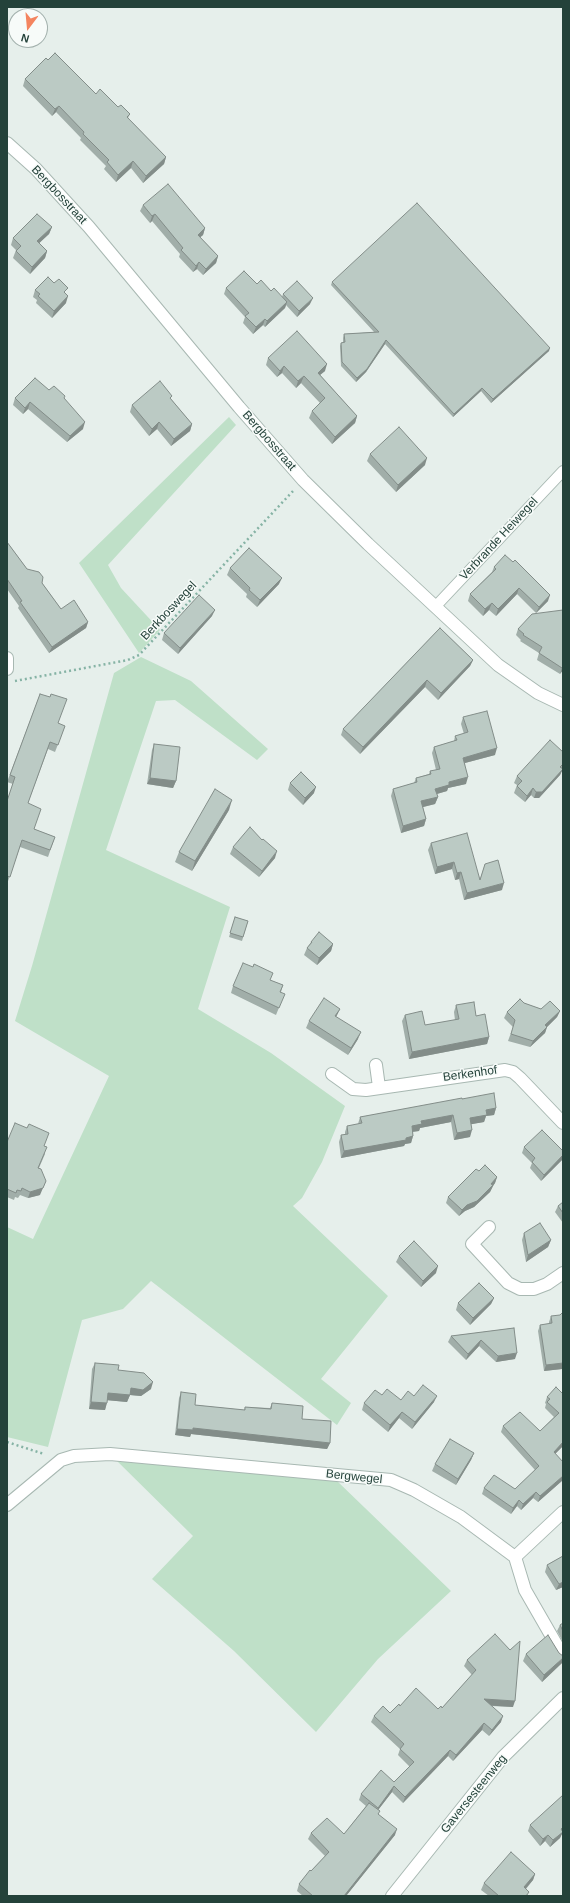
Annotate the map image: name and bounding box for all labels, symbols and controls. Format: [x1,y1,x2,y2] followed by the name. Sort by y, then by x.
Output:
[8,8,48,48] north arrow
[19,32,30,45] text: N
[28,163,90,227] street label: Bergbosstraat
[239,408,299,474] street label: Bergbosstraat
[457,495,541,583] street label: Verbrande Heiwegel
[138,579,200,643] street label: Berkboswegel
[442,1063,498,1085] street label: Berkenhof
[325,1467,383,1487] street label: Bergwegel
[438,1752,510,1836] street label: Gaversesteenweg

